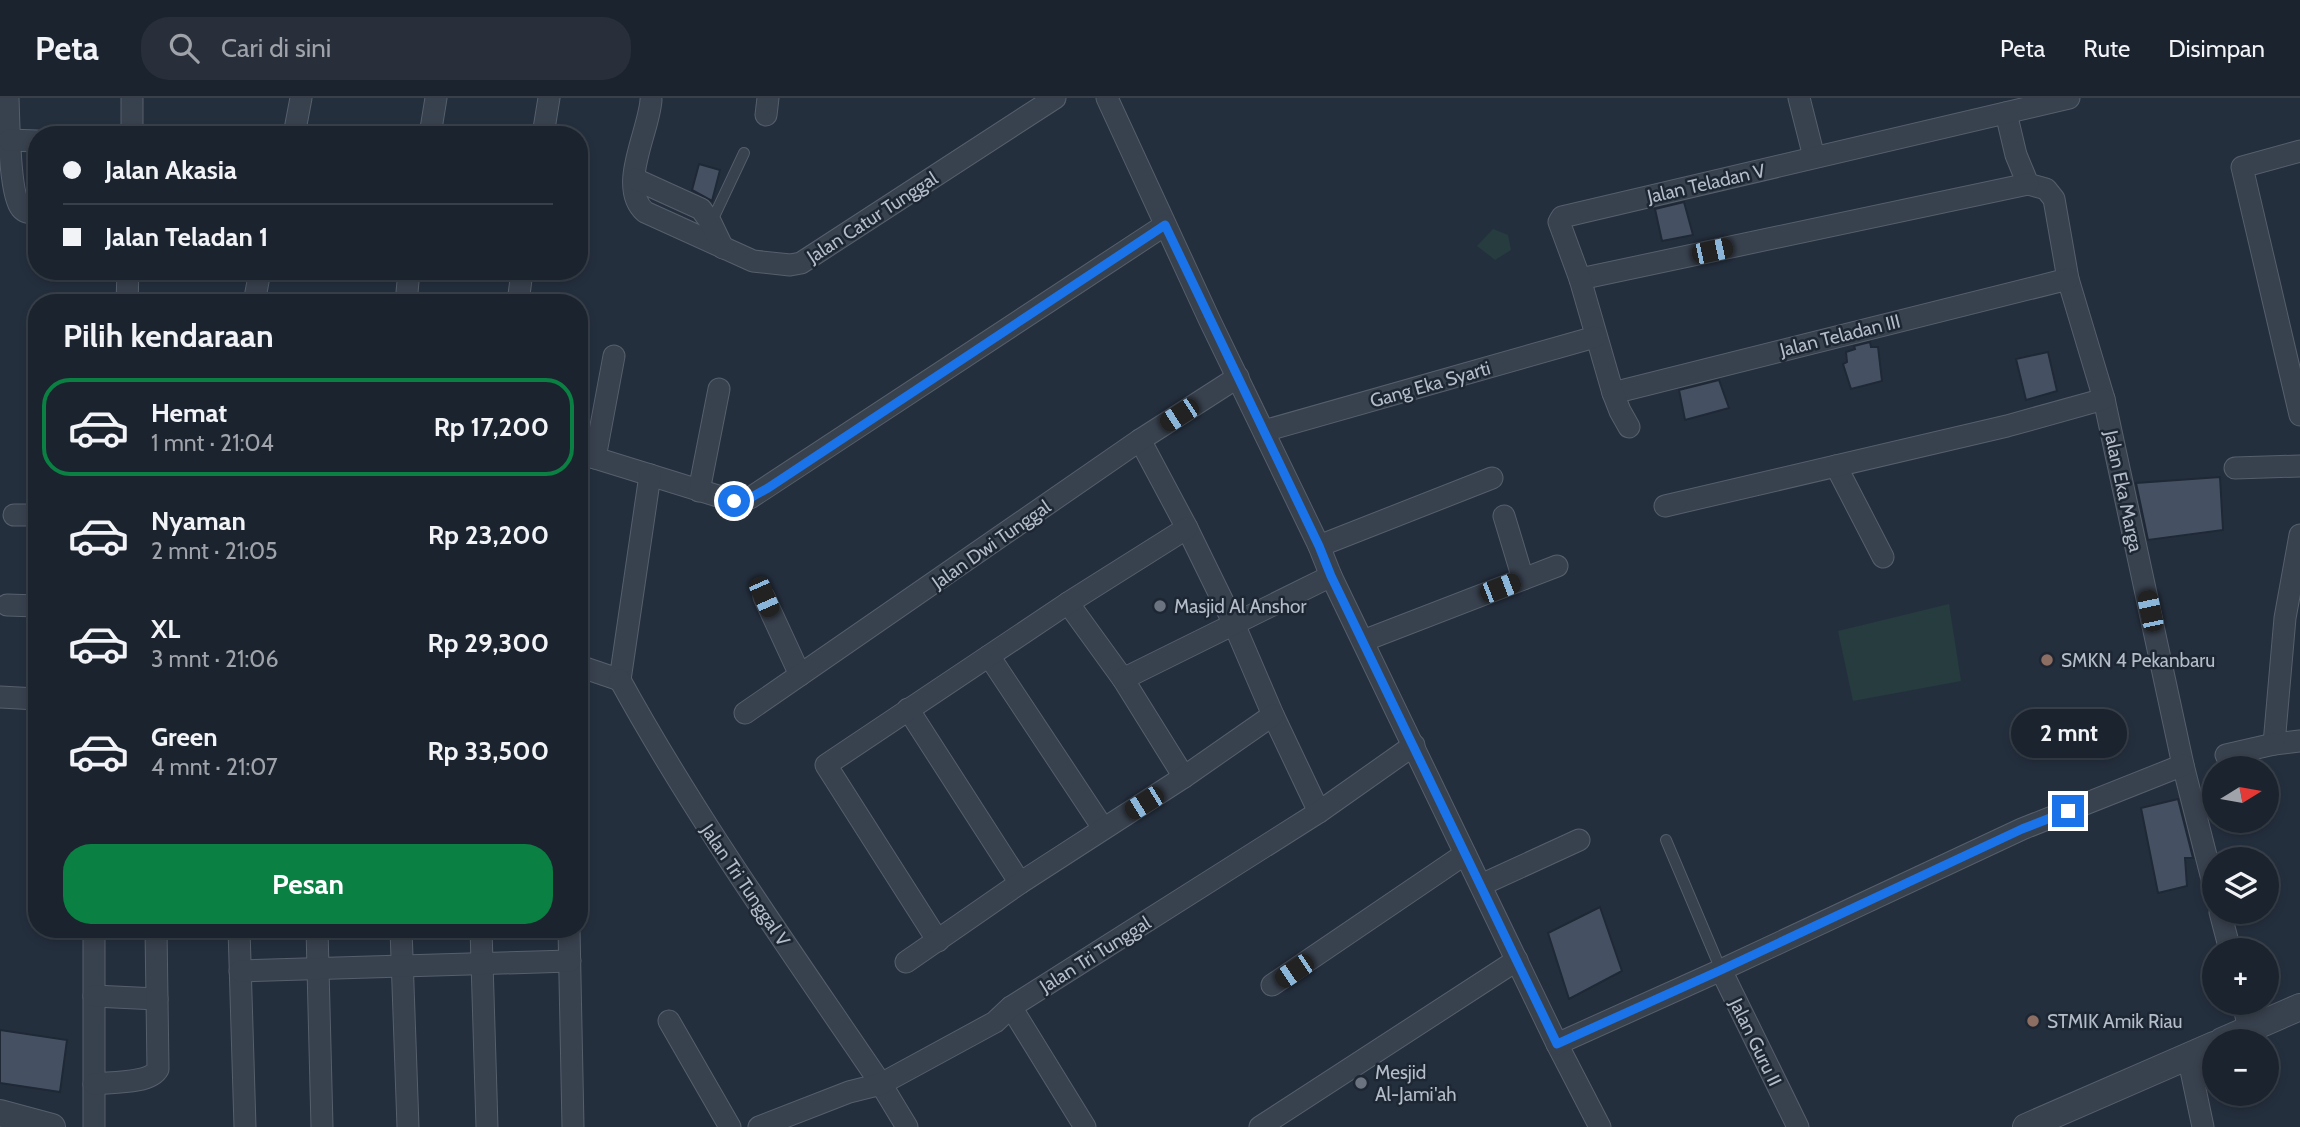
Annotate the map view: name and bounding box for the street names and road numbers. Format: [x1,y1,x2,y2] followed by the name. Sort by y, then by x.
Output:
[1644,159,1768,208] street label: Jalan Teladan V
[802,166,942,269] street label: Jalan Catur Tunggal
[1777,309,1903,362] street label: Jalan Teladan III
[1367,356,1493,413] street label: Gang Eka Syarti
[2099,427,2148,554] street label: Jalan Eka Marga
[927,495,1056,594] street label: Jalan Dwi Tunggal
[696,819,795,951] street label: Jalan Tri Tunggal V
[1035,911,1155,998] street label: Jalan Tri Tunggal
[1724,994,1787,1090] street label: Jalan Guru II

